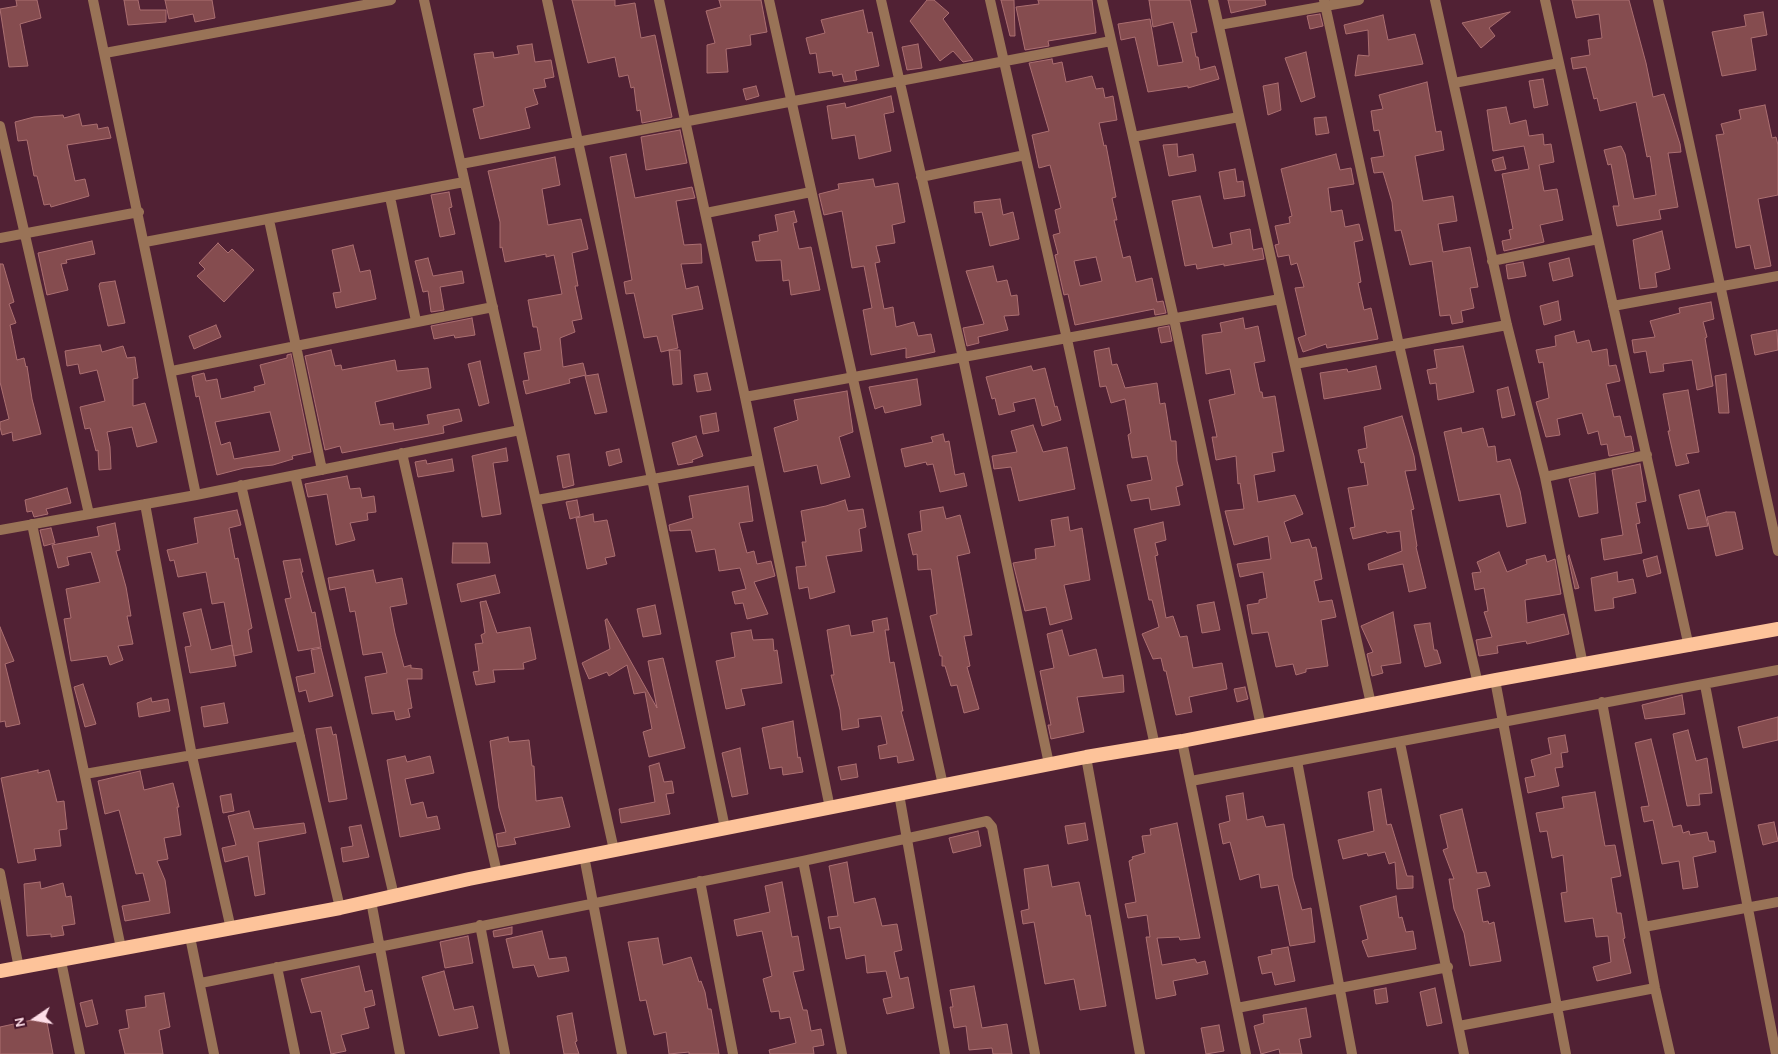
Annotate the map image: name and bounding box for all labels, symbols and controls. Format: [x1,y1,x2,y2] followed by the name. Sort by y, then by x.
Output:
[10,994,60,1044] north arrow
[10,1016,29,1029] text: N

